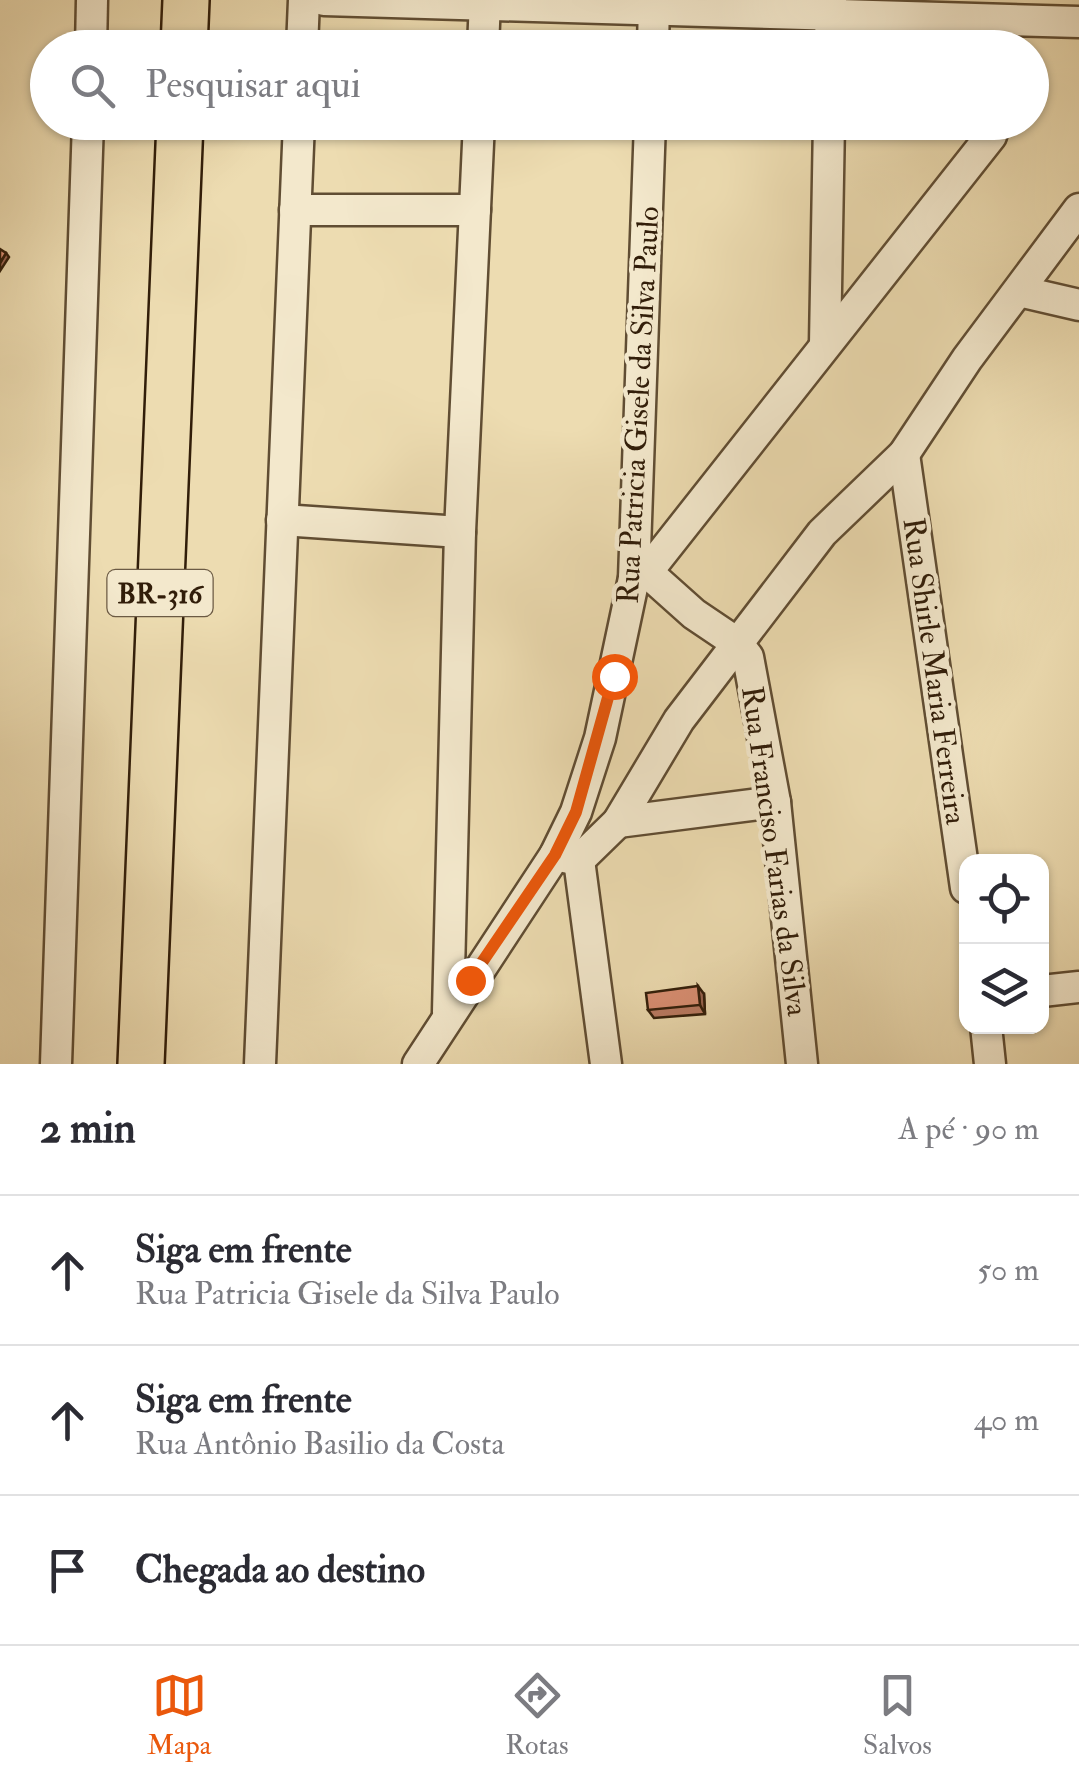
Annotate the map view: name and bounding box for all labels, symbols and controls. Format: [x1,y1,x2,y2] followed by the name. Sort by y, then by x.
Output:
[30,30,1049,140] search box
[65,58,120,113] icon: search
[145,61,361,109] text: Pesquisar aqui
[610,205,667,605] street label: Rua Patricia Gisele da Silva Paulo
[895,515,974,827] street label: Rua Shirle Maria Ferreira
[108,570,212,616] road number: BR-316
[592,654,638,700] route start
[733,684,816,1019] street label: Rua Franciso Farias da Silva
[959,854,1049,1034] map controls
[959,854,1049,944] button: locate
[959,944,1049,1034] button: layers
[448,958,494,1004] route end
[40,1103,136,1155] text: 2 min
[898,1109,1039,1149] text: A pé · 90 m
[135,1226,352,1274] text: Siga em frente
[40,1243,95,1298] icon: ahead
[977,1250,1039,1290] text: 50 m
[135,1274,560,1314] text: Rua Patricia Gisele da Silva Paulo
[135,1376,352,1424] text: Siga em frente
[40,1393,95,1448] icon: ahead
[974,1400,1039,1440] text: 40 m
[135,1424,505,1464] text: Rua Antônio Basilio da Costa
[40,1543,95,1598] icon: arrive
[135,1546,425,1594] text: Chegada ao destino
[147,1668,211,1763] tab: Mapa
[505,1668,569,1763] tab: Rotas
[863,1668,932,1763] tab: Salvos

